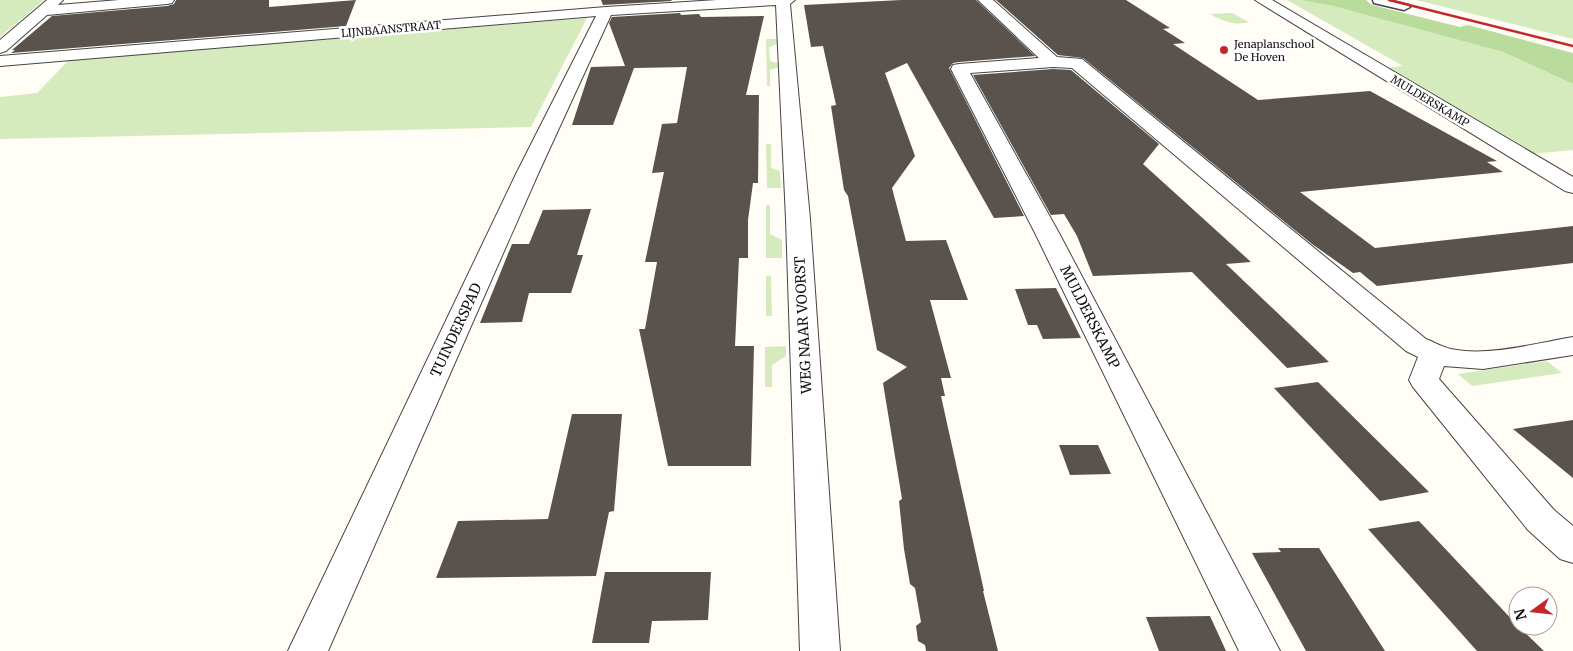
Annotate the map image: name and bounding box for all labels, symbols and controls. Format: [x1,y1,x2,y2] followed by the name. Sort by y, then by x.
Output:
[340,18,442,40] street label: LIJNBAANSTRAAT
[1233,37,1315,64] place label: Jenaplanschool De Hoven
[1218,44,1230,56] marker: Jenaplanschool De Hoven
[1388,72,1472,130] street label: MULDERSKAMP
[790,255,816,395] street label: WEG NAAR VOORST
[1056,262,1124,372] street label: MULDERSKAMP
[426,280,486,380] street label: TUINDERSPAD
[1508,586,1558,636] north arrow
[1510,607,1531,622] text: N

